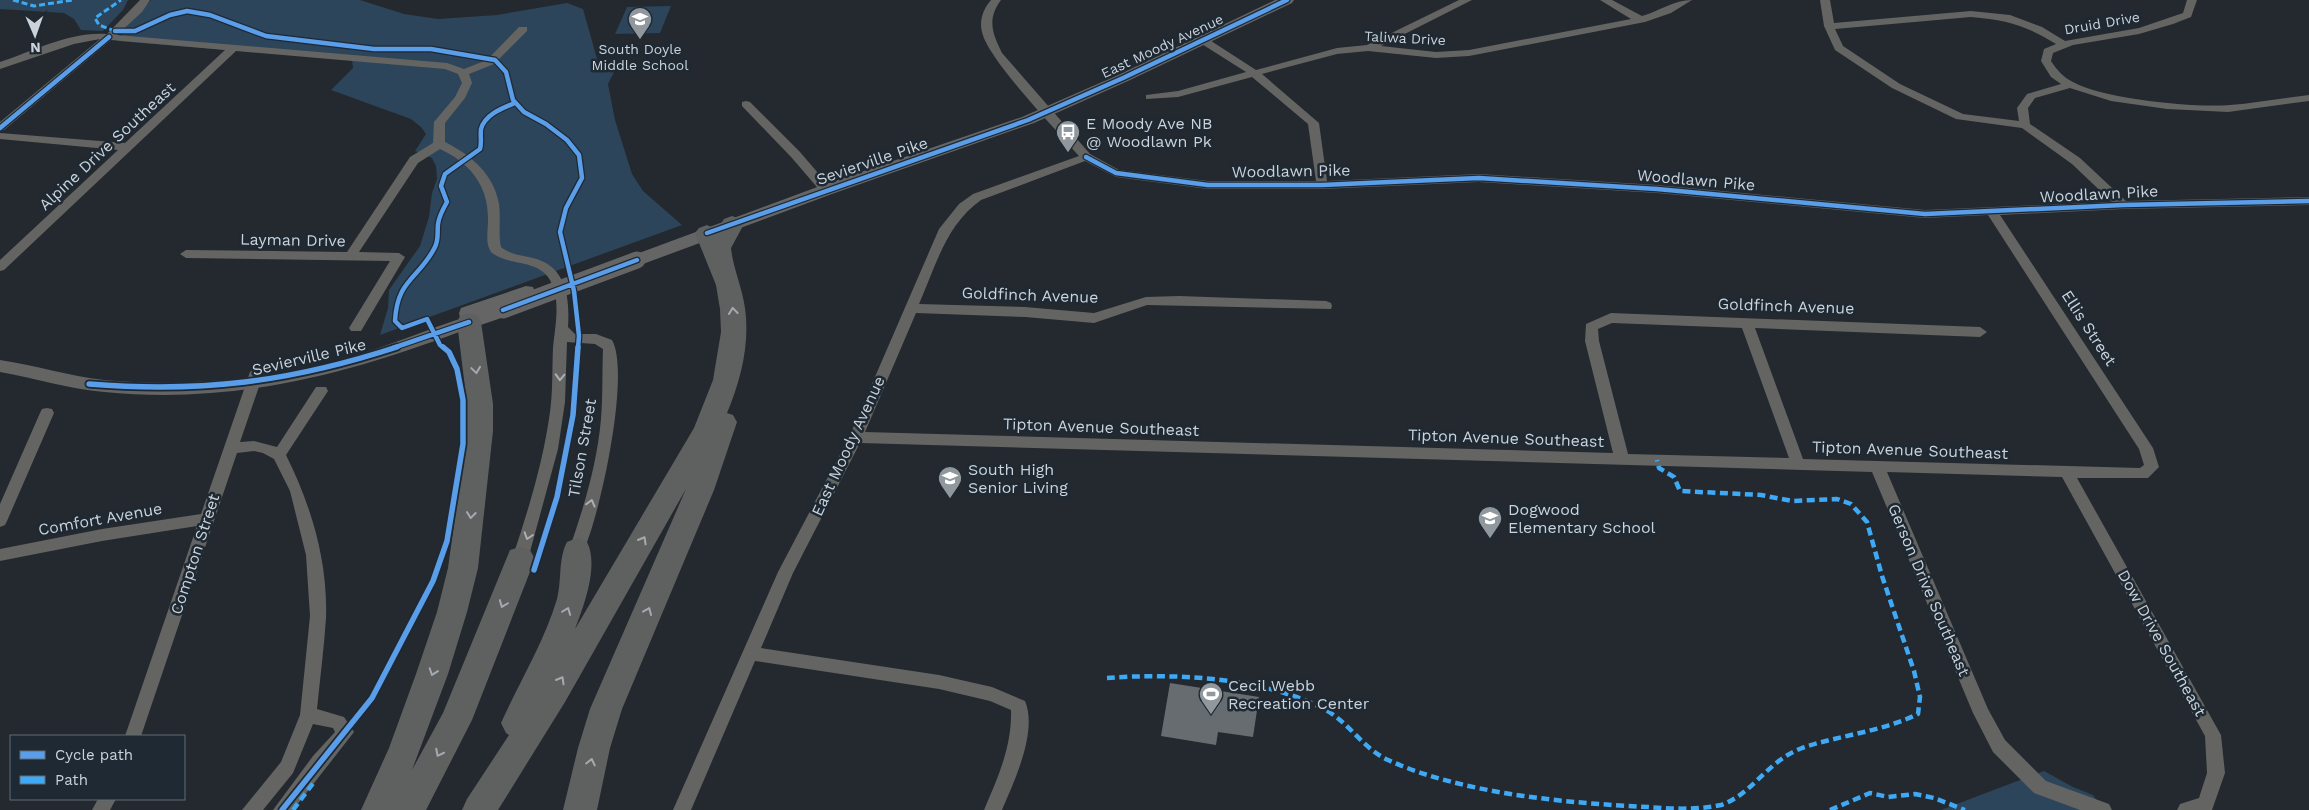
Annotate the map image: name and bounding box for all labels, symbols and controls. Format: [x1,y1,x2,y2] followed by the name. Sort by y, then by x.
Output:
[627,6,653,40] school or university icon: South Doyle Middle School
[2063,8,2141,38] street label: Druid Drive
[10,10,60,60] north arrow
[1098,11,1226,81] street label: East Moody Avenue
[1364,28,1446,48] street label: Taliwa Drive
[30,40,41,56] text: N
[592,41,689,73] place label: South Doyle Middle School
[35,78,179,214] street label: Alpine Drive Southeast
[1086,114,1212,151] place label: E Moody Ave NB @ Woodlawn Pk
[1055,119,1081,153] bus stop icon: E Moody Ave NB @ Woodlawn Pk
[814,133,930,189] street label: Sevierville Pike
[1232,160,1350,182] street label: Woodlawn Pike
[1636,165,1756,195] street label: Woodlawn Pike
[2039,181,2159,207] street label: Woodlawn Pike
[240,230,346,250] street label: Layman Drive
[961,283,1099,307] street label: Goldfinch Avenue
[2058,287,2121,370] street label: Ellis Street
[1717,294,1855,318] street label: Goldfinch Avenue
[728,307,739,315] one-way arrow
[250,335,368,379] street label: Sevierville Pike
[470,367,481,375] one-way arrow
[554,373,565,381] one-way arrow
[807,373,889,519] street label: East Moody Avenue
[564,397,600,499] street label: Tilson Street
[1003,414,1200,440] street label: Tipton Avenue Southeast
[1408,425,1605,451] street label: Tipton Avenue Southeast
[1812,437,2009,463] street label: Tipton Avenue Southeast
[968,460,1068,497] place label: South High Senior Living
[937,465,963,499] school or university icon: South High Senior Living
[167,491,224,617] street label: Compton Street
[37,499,163,539] street label: Comfort Avenue
[585,499,596,508] one-way arrow
[1508,500,1656,537] place label: Dogwood Elementary School
[1884,501,1974,679] street label: Gerson Drive Southeast
[1477,505,1503,539] school or university icon: Dogwood Elementary School
[466,511,477,519] one-way arrow
[523,531,533,539] one-way arrow
[636,536,646,545] one-way arrow
[2114,567,2210,720] street label: Dow Drive Southeast
[499,599,509,608] one-way arrow
[561,607,572,616] one-way arrow
[642,607,653,616] one-way arrow
[429,667,439,676] one-way arrow
[1228,676,1370,713] place label: Cecil Webb Recreation Center
[555,677,565,686] one-way arrow
[1198,681,1224,715] sports icon: Cecil Webb Recreation Center
[10,735,185,800] legend
[55,746,133,764] text: Cycle path
[435,748,445,757] one-way arrow
[585,758,596,767] one-way arrow
[55,771,88,789] text: Path

